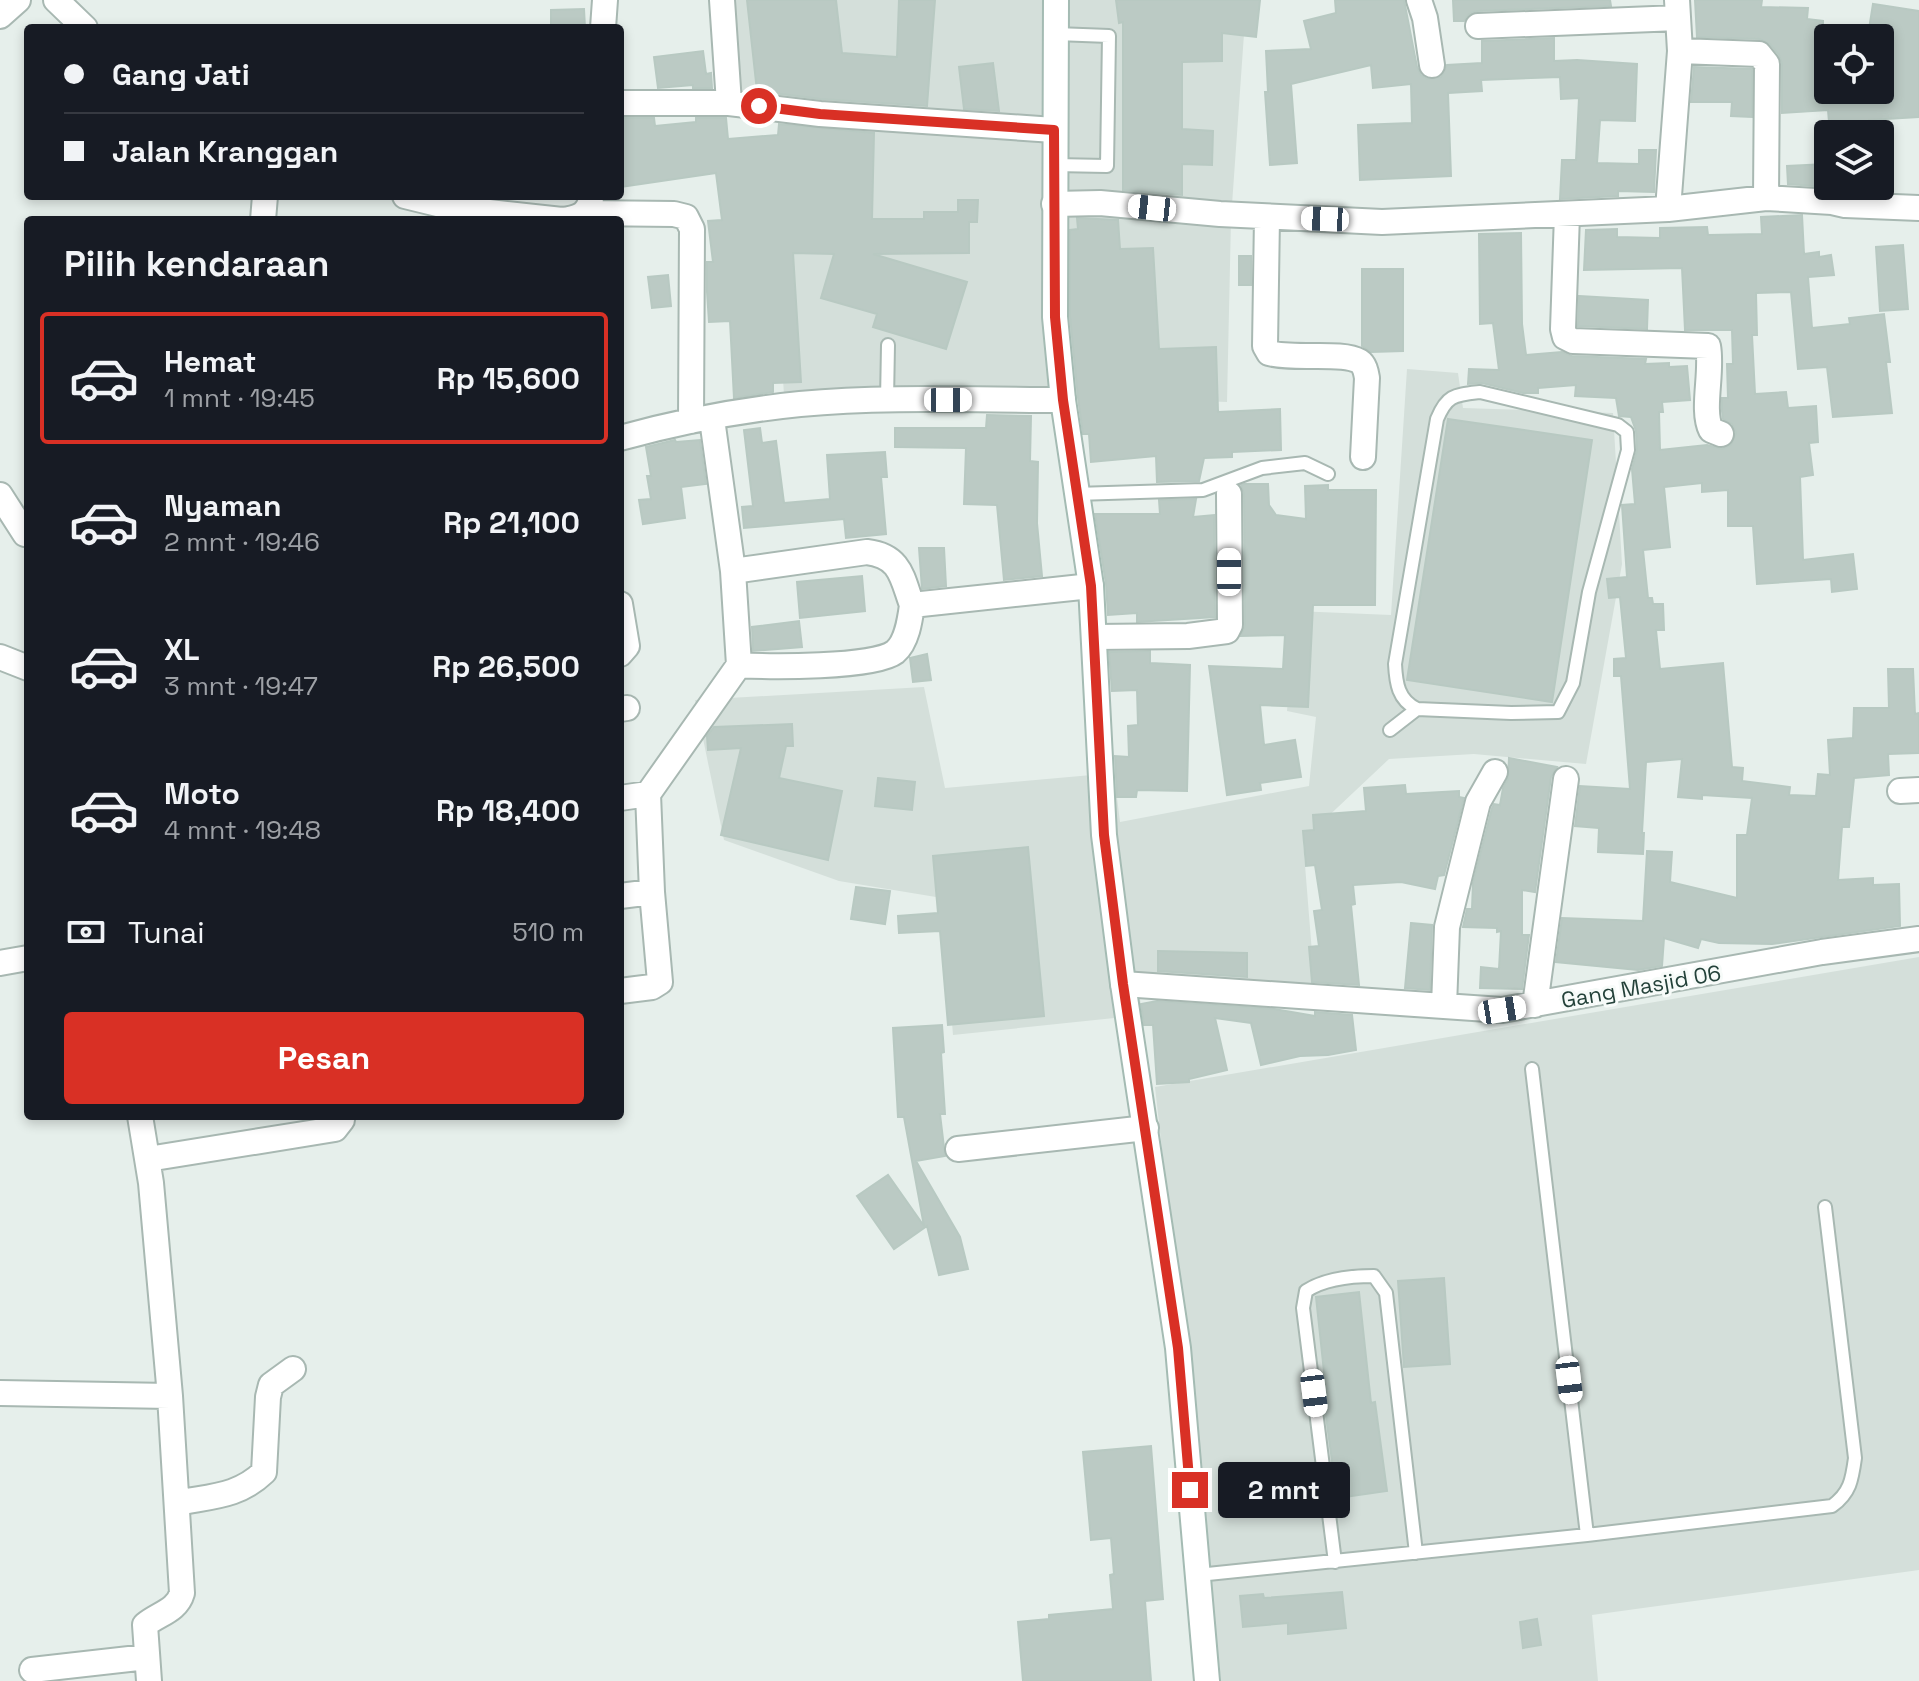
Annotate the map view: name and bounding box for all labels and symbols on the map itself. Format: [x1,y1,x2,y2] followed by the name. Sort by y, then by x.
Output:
[741,88,777,124] route start
[1127,194,1177,222] car
[1301,206,1349,232] car
[924,388,972,412] car
[1217,548,1241,596] car
[1559,958,1723,1014] street label: Gang Masjid 06
[1476,994,1528,1026] car
[1554,1355,1584,1405] car
[1299,1368,1329,1418] car
[1218,1462,1350,1518] callout: 2 mnt
[1172,1472,1208,1508] route end

